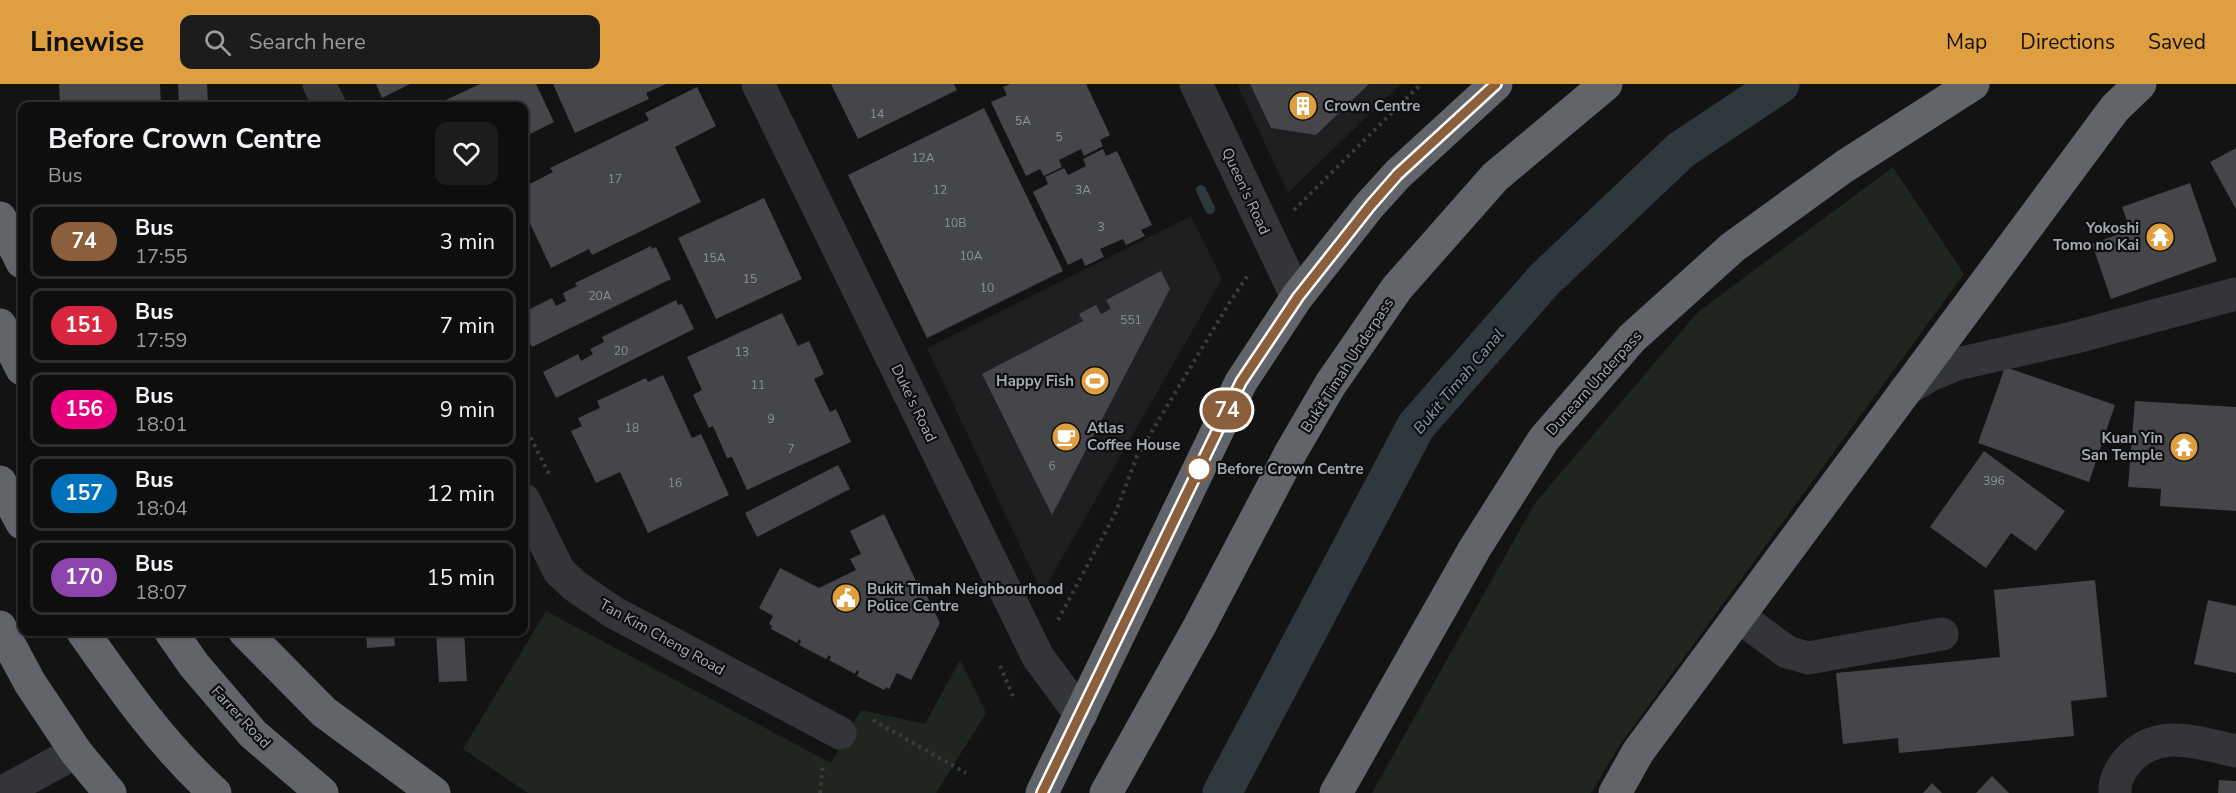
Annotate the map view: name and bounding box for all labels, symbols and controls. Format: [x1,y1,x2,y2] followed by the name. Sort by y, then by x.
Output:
[180,15,600,69] search box
[30,23,144,61] text: Linewise
[201,26,234,59] icon: search
[249,27,366,57] text: Search here
[1946,28,1987,56] text: Map
[2020,28,2115,56] text: Directions
[2148,28,2206,56] text: Saved
[1287,90,1319,122] building icon: Crown Centre
[1324,96,1420,116] place label: Crown Centre
[870,106,884,122] house number: 14
[1015,113,1031,129] house number: 5A
[48,120,322,158] text: Before Crown Centre
[435,122,498,185] button: heart
[1055,129,1063,145] house number: 5
[1217,144,1275,238] street label: Queen's Road
[911,150,935,166] house number: 12A
[48,162,82,189] text: Bus
[608,171,622,187] house number: 17
[933,182,947,198] house number: 12
[1075,182,1091,198] house number: 3A
[135,213,174,243] text: Bus
[944,215,966,231] house number: 10B
[2053,218,2139,255] place label: Yokoshi Tomo no Kai
[1097,219,1105,235] house number: 3
[2144,221,2176,253] temple icon: Yokoshi Tomo no Kai
[71,227,97,255] text: 74
[440,227,495,257] text: 3 min
[135,243,188,270] text: 17:55
[959,248,983,264] house number: 10A
[702,250,726,266] house number: 15A
[743,271,757,287] house number: 15
[980,280,994,296] house number: 10
[588,288,612,304] house number: 20A
[1296,294,1398,436] street label: Bukit Timah Underpass
[135,297,174,327] text: Bus
[65,311,103,339] text: 151
[440,311,495,341] text: 7 min
[1120,312,1142,328] house number: 551
[1408,324,1510,439] water label: Bukit Timah Canal
[1542,326,1646,440] street label: Dunearn Underpass
[135,327,188,354] text: 17:59
[614,343,628,359] house number: 20
[735,344,749,360] house number: 13
[887,361,941,445] street label: Duke's Road
[1079,365,1111,397] sports icon: Happy Fish
[996,371,1074,391] place label: Happy Fish
[751,377,765,393] house number: 11
[135,381,174,411] text: Bus
[1200,390,1254,430] line badge: 74
[65,395,103,423] text: 156
[440,395,495,425] text: 9 min
[1214,396,1240,424] text: 74
[135,411,188,438] text: 18:01
[767,411,775,427] house number: 9
[1087,418,1180,455] place label: Atlas Coffee House
[625,420,639,436] house number: 18
[1050,421,1082,453] cafe icon: Atlas Coffee House
[2081,428,2163,465] place label: Kuan Yin San Temple
[2168,431,2200,463] temple icon: Kuan Yin San Temple
[787,441,795,457] house number: 7
[1186,456,1212,482] marker: Before Crown Centre
[1048,458,1056,474] house number: 6
[1217,459,1364,479] place label: Before Crown Centre
[135,465,174,495] text: Bus
[1983,473,2005,489] house number: 396
[668,475,682,491] house number: 16
[65,479,103,507] text: 157
[427,479,495,509] text: 12 min
[135,495,188,522] text: 18:04
[135,549,174,579] text: Bus
[65,563,103,591] text: 170
[427,563,495,593] text: 15 min
[135,579,188,606] text: 18:07
[867,579,1063,616] place label: Bukit Timah Neighbourhood Police Centre
[830,582,862,614] public building icon: Bukit Timah Neighbourhood Police Centre
[596,594,728,680] street label: Tan Kim Cheng Road
[207,681,275,753] street label: Farrer Road

